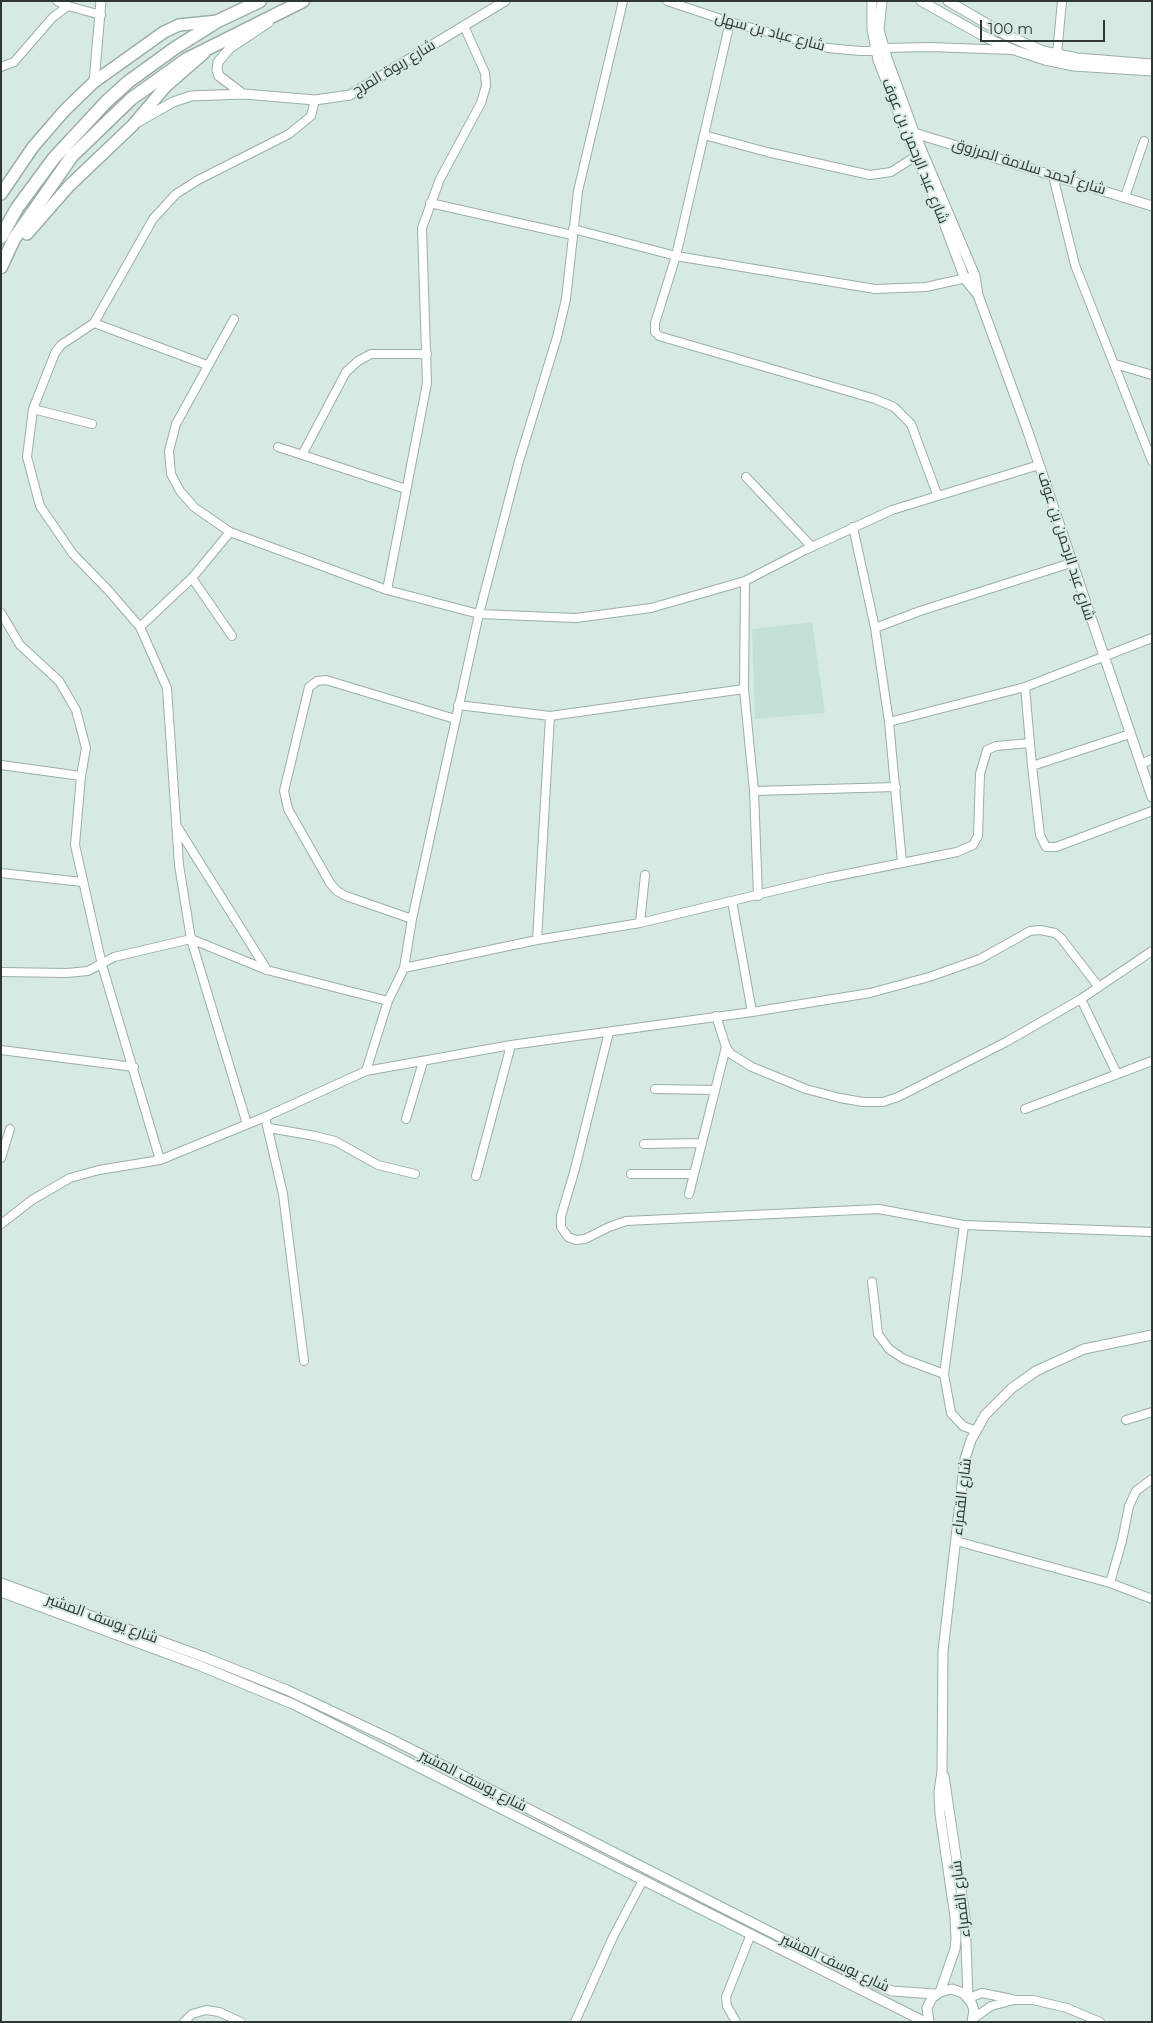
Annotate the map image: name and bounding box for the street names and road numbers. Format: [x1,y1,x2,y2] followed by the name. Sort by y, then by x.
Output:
[713,9,827,55] street label: شارع عباد بن سهل
[349,36,439,100] street label: شارع ربوة المرج
[878,76,952,226] street label: شارع عبد الرحمن بن عوف
[950,135,1108,199] street label: شارع أحمد سلامة المرزوق
[1033,469,1099,623] street label: شارع عبد الرحمن بن عوف
[948,1457,976,1537] street label: شارع القمراء
[44,1590,160,1648] street label: شارع يوسف المشير
[416,1746,530,1816] street label: شارع يوسف المشير
[947,1859,975,1939] street label: شارع القمراء
[778,1930,892,1996] street label: شارع يوسف المشير

